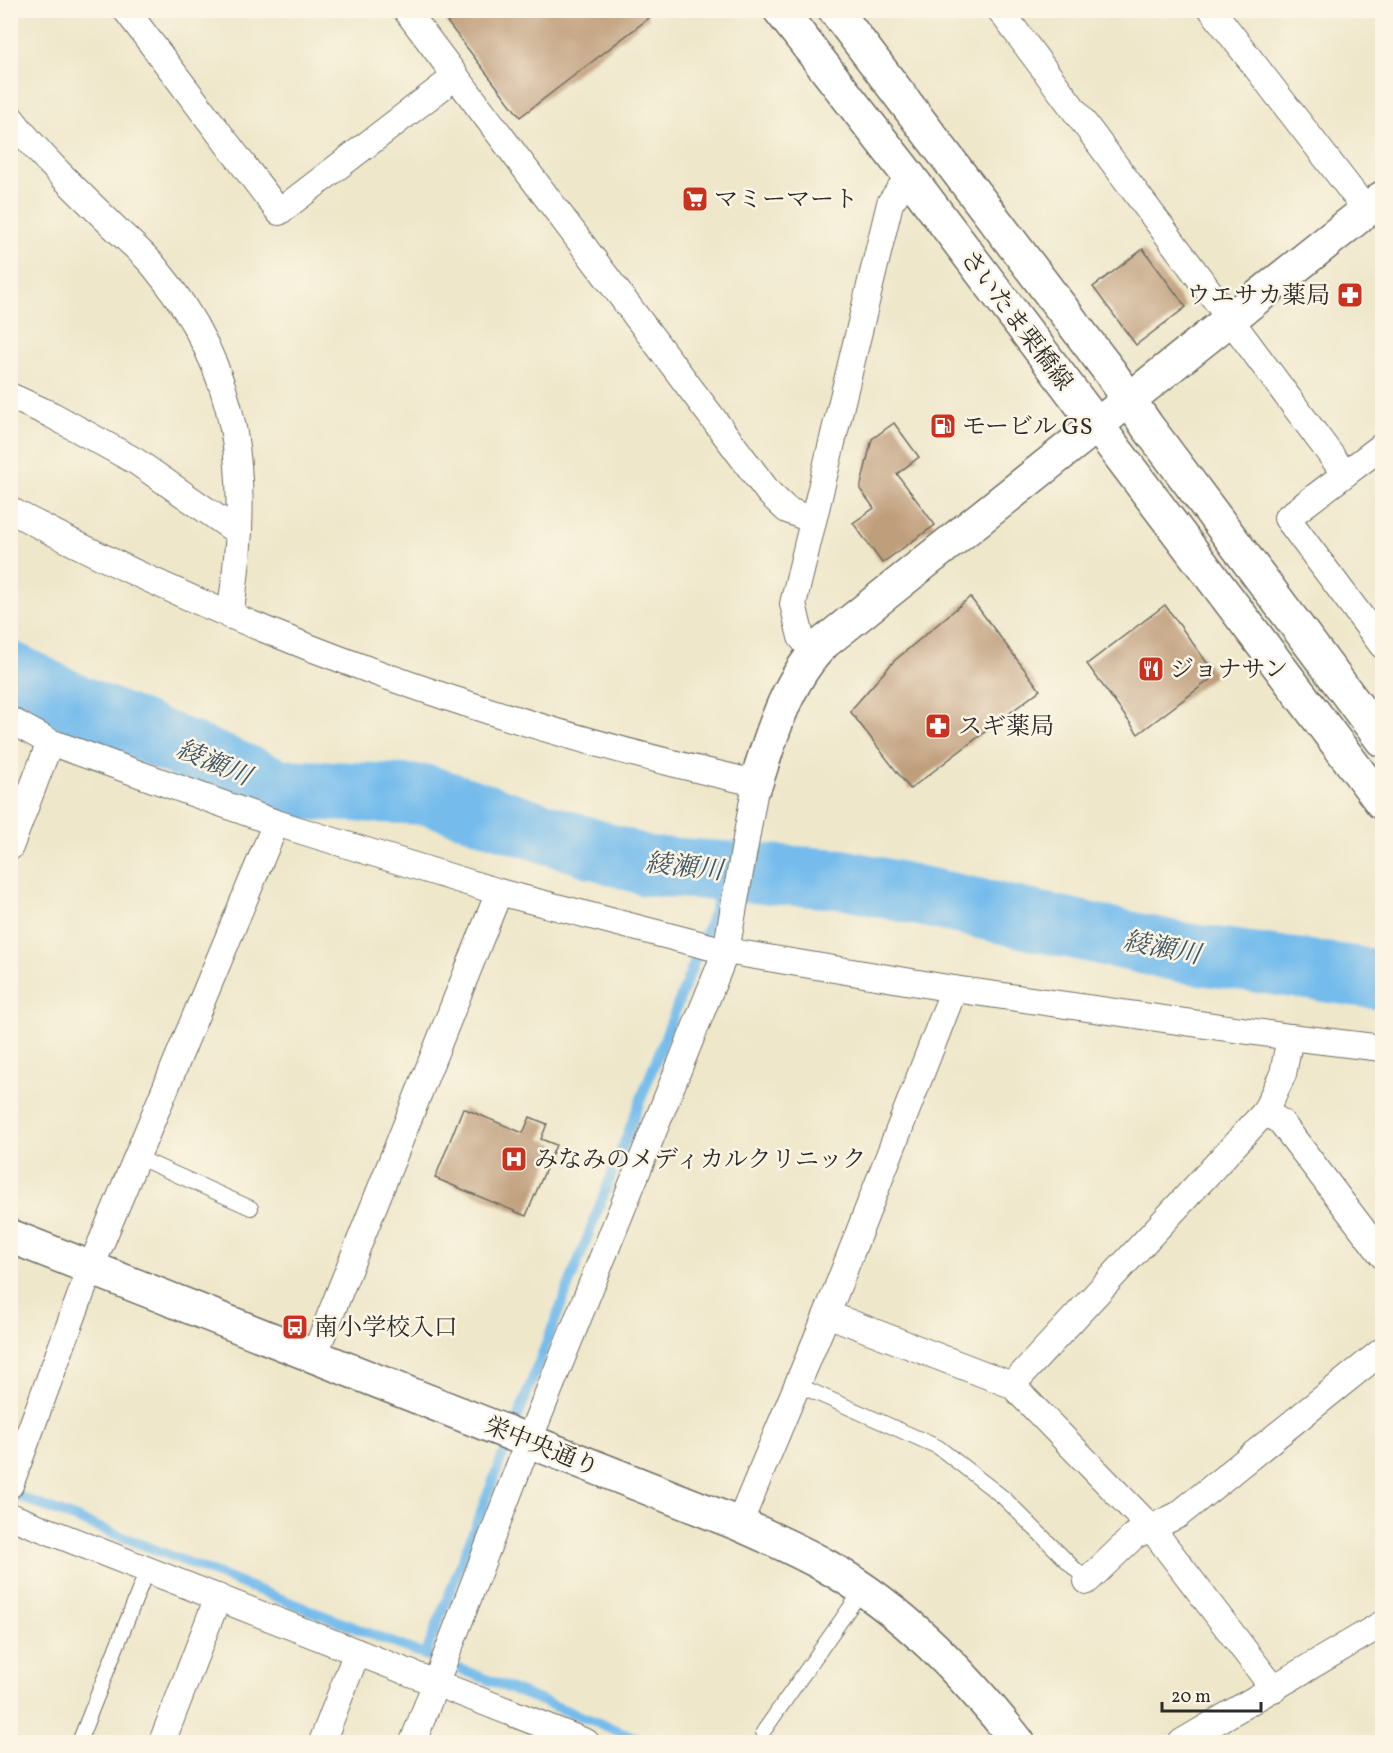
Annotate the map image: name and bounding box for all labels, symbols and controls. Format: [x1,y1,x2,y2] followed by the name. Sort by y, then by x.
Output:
[680,184,710,214] supermarket icon: マミーマート
[714,184,858,218] place label: マミーマート
[951,244,1080,399] street label: さいたま栗橋線
[1186,280,1330,314] place label: ウエサカ薬局
[1335,280,1365,310] pharmacy icon: ウエサカ薬局
[928,411,958,441] fuel station icon: モービル GS
[962,411,1093,445] place label: モービル GS
[1136,654,1166,684] restaurant icon: ジョナサン
[1170,654,1288,688] place label: ジョナサン
[923,711,953,741] pharmacy icon: スギ薬局
[958,711,1054,745] place label: スギ薬局
[170,732,259,797] water label: 綾瀬川
[643,846,727,890] water label: 綾瀬川
[1120,924,1206,975] water label: 綾瀬川
[499,1144,529,1174] hospital icon: みなみのメディカルクリニック
[534,1144,866,1178] place label: みなみのメディカルクリニック
[280,1312,310,1342] bus stop icon: 南小学校入口
[314,1312,458,1346] place label: 南小学校入口
[479,1410,603,1486] street label: 栄中央通り
[1162,1675,1261,1713] scale bar
[1171,1685,1211,1710] text: 20 m

